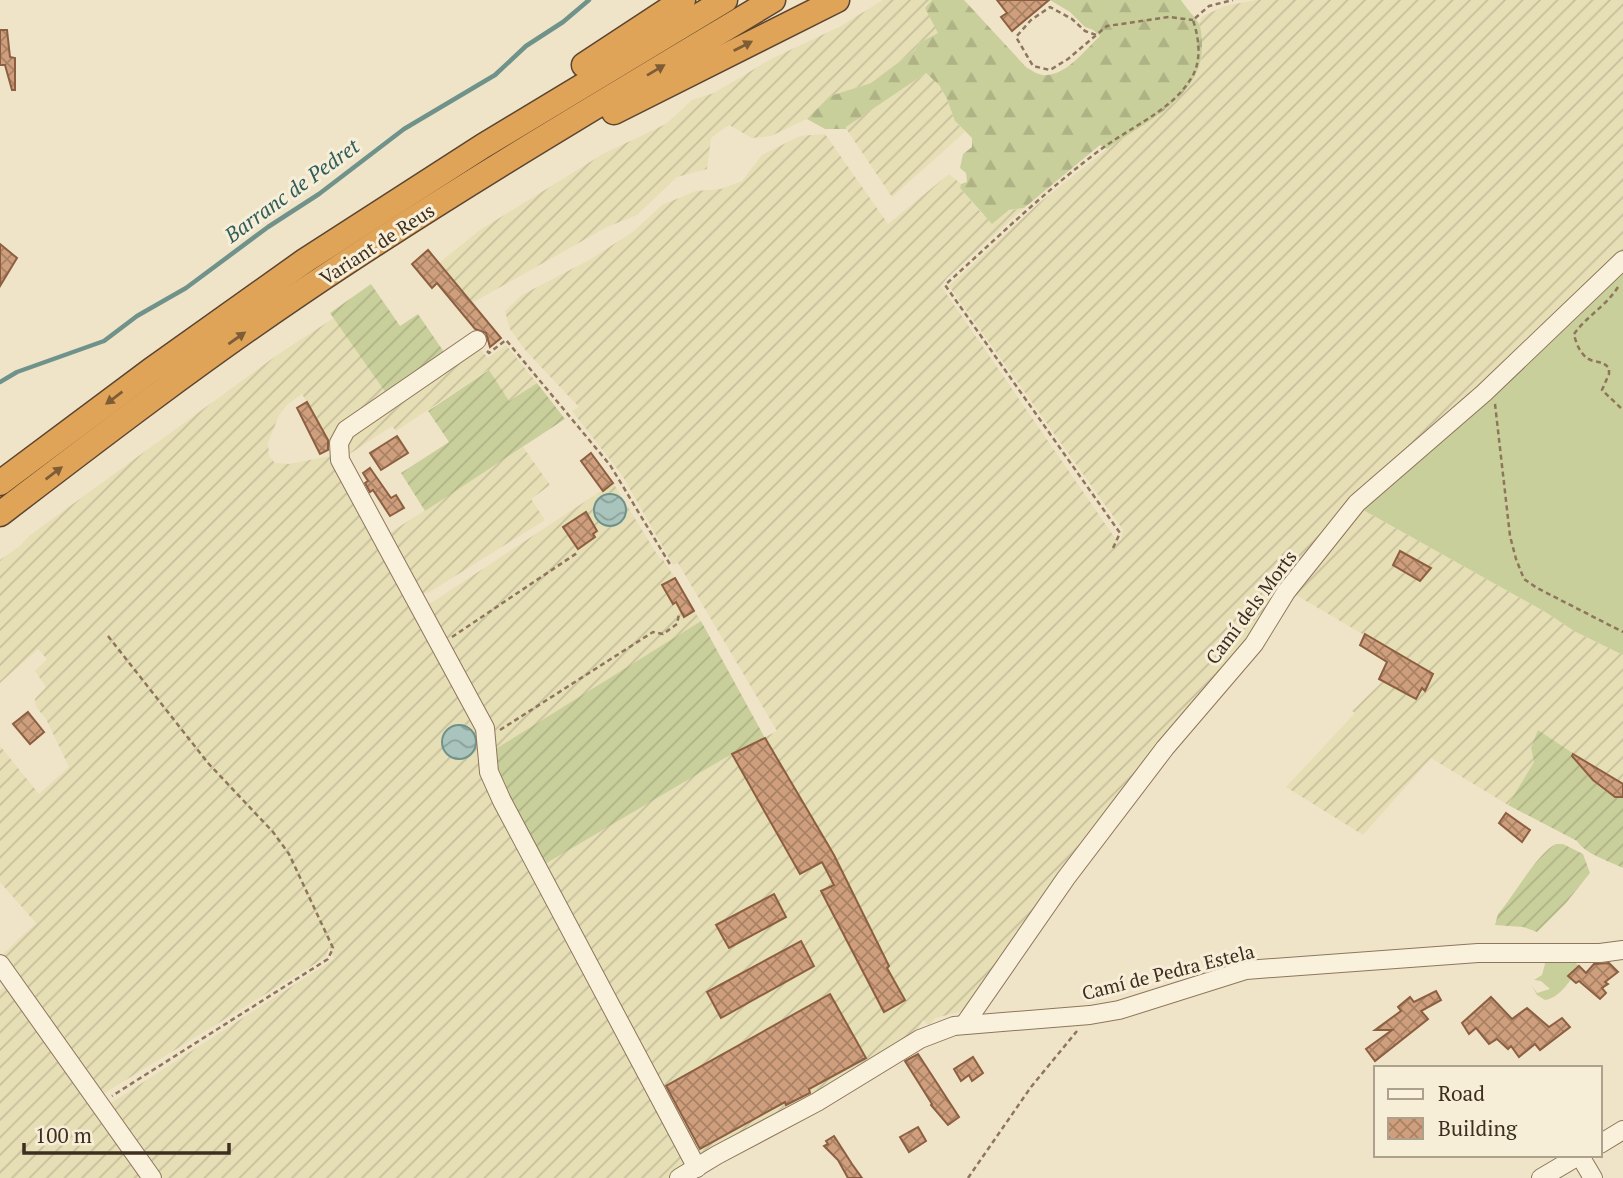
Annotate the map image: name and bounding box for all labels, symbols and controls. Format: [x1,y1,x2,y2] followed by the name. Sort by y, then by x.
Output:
[733,40,753,51] one-way arrow
[646,64,665,76] one-way arrow
[218,131,365,249] water label: Barranc de Pedret
[315,197,439,290] street label: Variant de Reus
[228,331,246,345] one-way arrow
[105,391,123,405] one-way arrow
[45,466,63,481] one-way arrow
[1199,545,1302,669] street label: Camí dels Morts
[1079,938,1257,1005] street label: Camí de Pedra Estela
[1374,1066,1602,1157] legend
[1438,1079,1485,1107] text: Road
[24,1112,229,1156] scale bar
[1438,1114,1518,1142] text: Building
[35,1121,92,1149] text: 100 m

